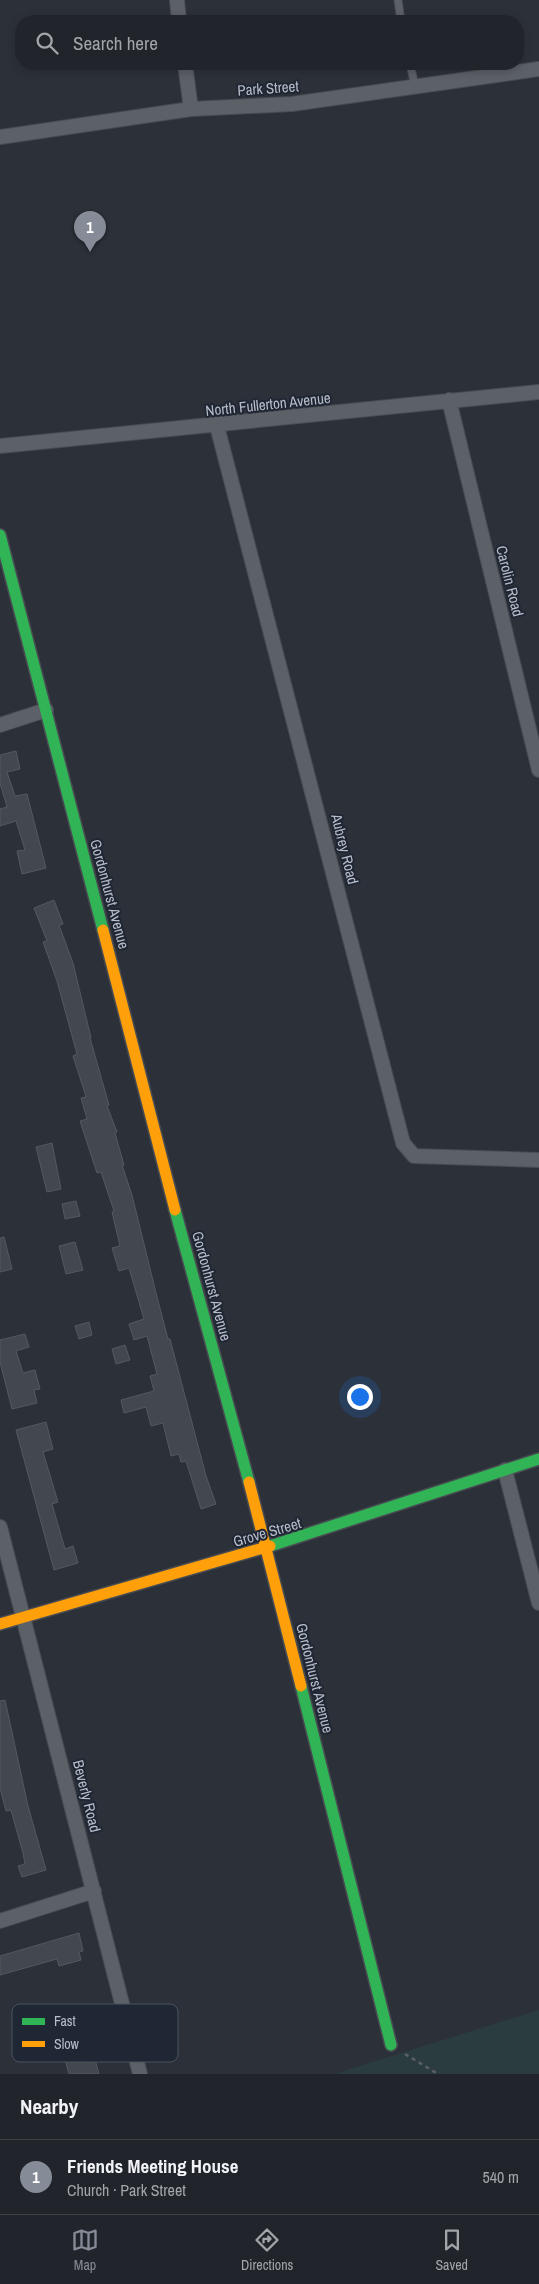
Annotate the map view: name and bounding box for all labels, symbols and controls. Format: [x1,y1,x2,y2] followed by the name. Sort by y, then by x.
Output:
[15,15,524,70] search box
[33,29,61,57] icon: search
[73,30,158,56] text: Search here
[237,75,300,101] street label: Park Street
[74,211,106,252] pin: 1
[204,387,332,421] street label: North Fullerton Avenue
[491,543,529,619] street label: Carolin Road
[326,811,364,886] street label: Aubrey Road
[85,837,135,951] street label: Gordonhurst Avenue
[187,1229,237,1343] street label: Gordonhurst Avenue
[347,1384,373,1410] your location
[231,1512,304,1552] street label: Grove Street
[291,1621,339,1735] street label: Gordonhurst Avenue
[68,1758,106,1834] street label: Beverly Road
[12,2004,178,2062] legend
[54,2012,76,2030] text: Fast
[54,2035,80,2053] text: Slow
[20,2092,78,2121] text: Nearby
[67,2153,238,2179] text: Friends Meeting House
[32,2166,40,2188] text: 1
[483,2166,519,2188] text: 540 m
[67,2179,186,2201] text: Church · Park Street
[71,2226,99,2274] tab: Map
[241,2226,293,2274] tab: Directions
[435,2226,468,2274] tab: Saved

